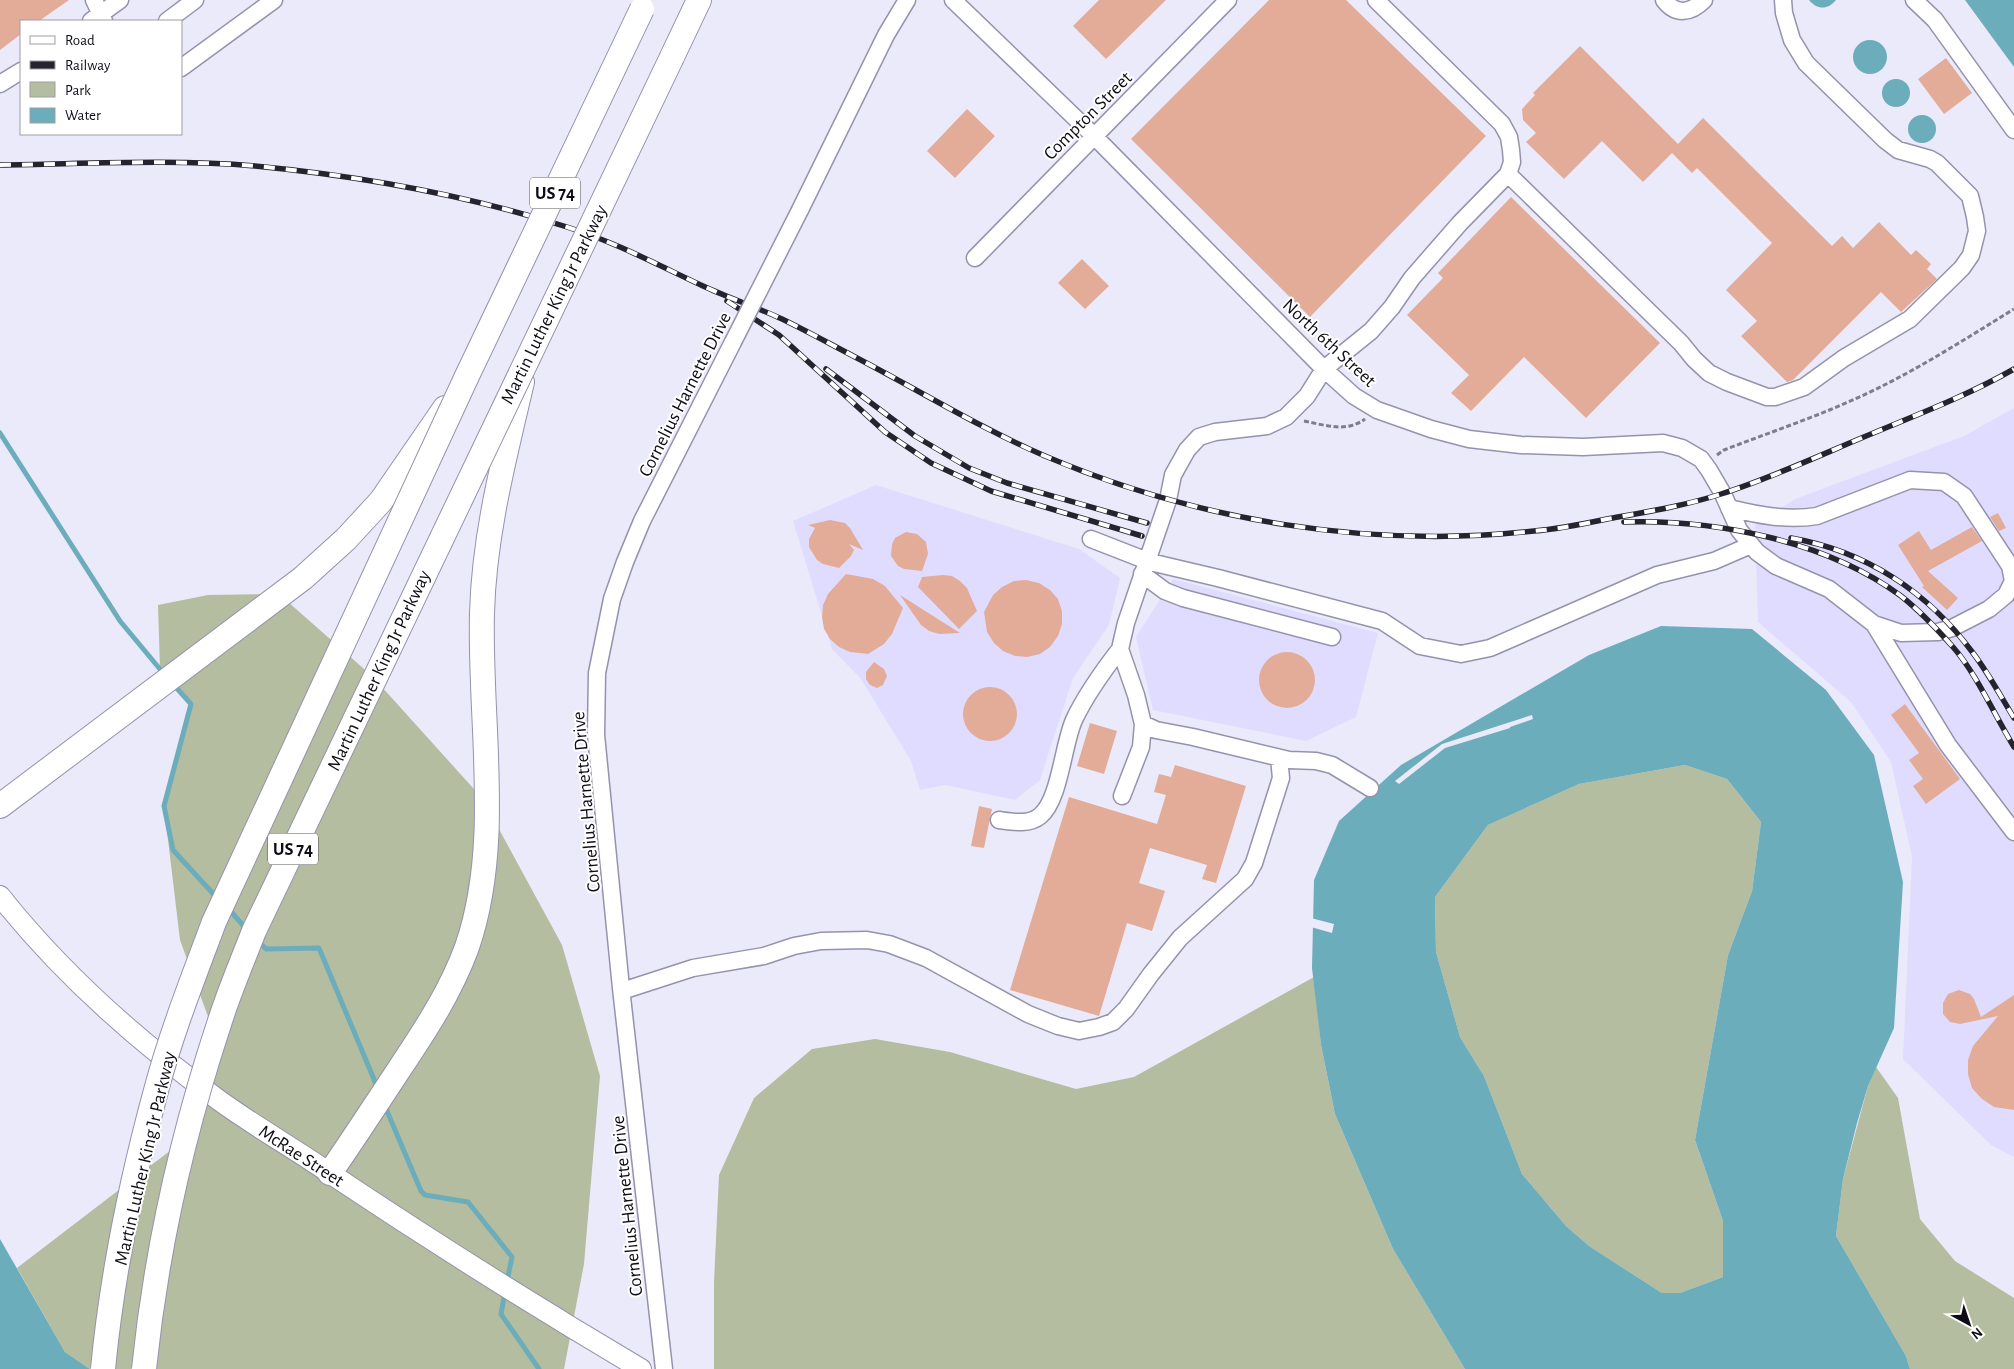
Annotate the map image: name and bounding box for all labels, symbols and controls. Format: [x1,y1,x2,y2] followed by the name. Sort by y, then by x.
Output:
[20,20,182,135] legend
[65,33,95,48] text: Road
[65,58,111,73] text: Railway
[1040,68,1136,164] street label: Compton Street
[65,83,91,98] text: Park
[65,108,101,123] text: Water
[530,178,580,208] road number: US 74
[498,202,611,407] street label: Martin Luther King Jr Parkway
[1279,295,1379,391] street label: North 6th Street
[636,309,735,480] street label: Cornelius Harnette Drive
[325,567,434,774] street label: Martin Luther King Jr Parkway
[569,711,604,893] street label: Cornelius Harnette Drive
[268,834,318,864] road number: US 74
[112,1050,179,1267] street label: Martin Luther King Jr Parkway
[609,1115,646,1297] street label: Cornelius Harnette Drive
[255,1122,347,1191] street label: McRae Street
[1944,1299,1994,1349] north arrow
[1968,1325,1985,1342] text: N

